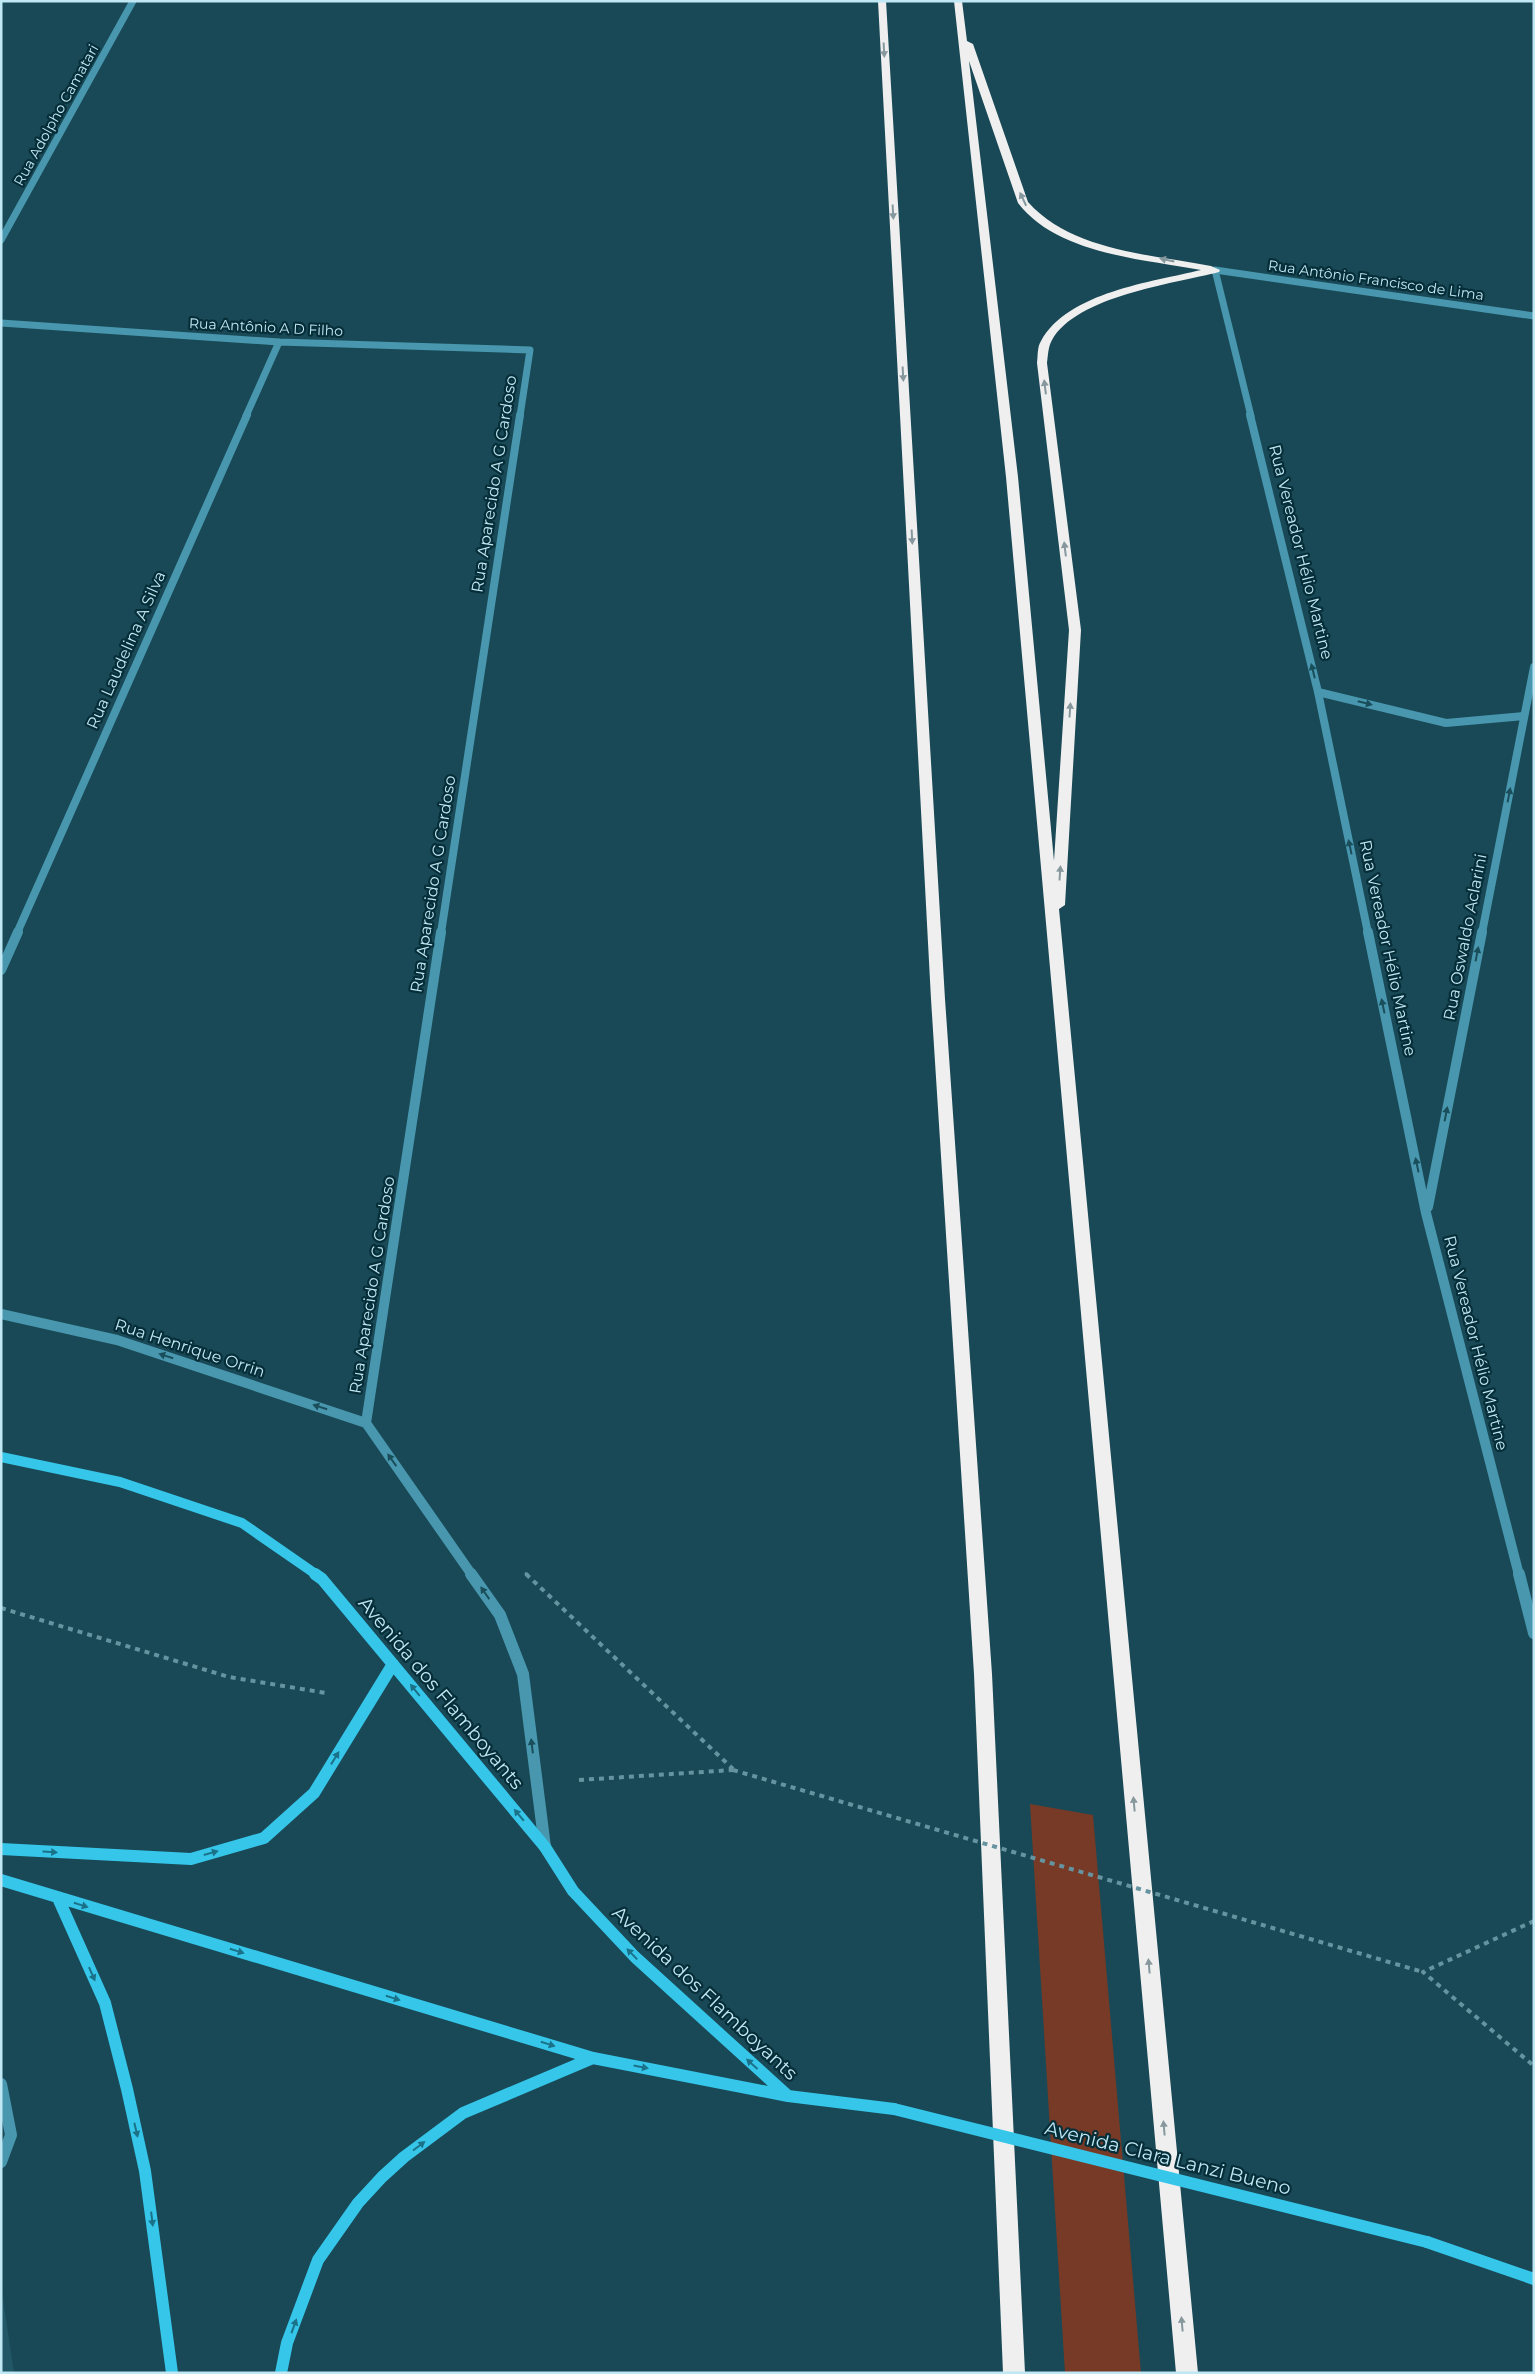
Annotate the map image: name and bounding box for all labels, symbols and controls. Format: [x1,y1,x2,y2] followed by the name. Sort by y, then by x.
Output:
[10,41,102,189] street label: Rua Adolpho Camatari
[881,42,889,58] one-way arrow
[1019,192,1027,206] one-way arrow
[890,204,898,220] one-way arrow
[1160,256,1175,264] one-way arrow
[1267,256,1485,304] street label: Rua Antônio Francisco de Lima
[188,314,344,340] street label: Rua Antônio A D Filho
[899,367,907,383] one-way arrow
[467,374,521,594] street label: Rua Aparecido A G Cardoso
[1040,379,1048,395] one-way arrow
[1265,443,1337,661] street label: Rua Vereador Hélio Martine
[908,529,916,545] one-way arrow
[1061,540,1069,556] one-way arrow
[83,568,169,732] street label: Rua Laudelina A Silva
[1309,663,1317,678] one-way arrow
[1358,699,1373,707] one-way arrow
[1067,702,1075,718] one-way arrow
[406,774,460,994] street label: Rua Aparecido A G Cardoso
[1505,786,1513,802] one-way arrow
[1356,838,1420,1058] street label: Rua Vereador Hélio Martine
[1346,839,1354,855] one-way arrow
[1440,852,1490,1022] street label: Rua Oswaldo Aclarini
[1057,864,1065,880] one-way arrow
[1474,946,1482,962] one-way arrow
[1379,998,1387,1014] one-way arrow
[1442,1106,1450,1121] one-way arrow
[1412,1157,1420,1173] one-way arrow
[345,1175,399,1395] street label: Rua Aparecido A G Cardoso
[1440,1234,1512,1452] street label: Rua Vereador Hélio Martine
[113,1315,267,1381] street label: Rua Henrique Orrin
[158,1352,173,1360] one-way arrow
[312,1403,327,1411] one-way arrow
[387,1453,397,1467] one-way arrow
[480,1587,490,1600] one-way arrow
[354,1592,528,1794] street label: Avenida dos Flamboyants
[409,1684,420,1697] one-way arrow
[528,1738,536,1754] one-way arrow
[331,1752,340,1765] one-way arrow
[1130,1796,1138,1812] one-way arrow
[513,1809,524,1822] one-way arrow
[42,1848,58,1856] one-way arrow
[204,1849,219,1857] one-way arrow
[74,1901,89,1909] one-way arrow
[608,1901,802,2085] street label: Avenida dos Flamboyants
[230,1948,245,1956] one-way arrow
[626,1948,638,1960] one-way arrow
[1145,1957,1153,1973] one-way arrow
[89,1967,97,1981] one-way arrow
[385,1994,400,2002] one-way arrow
[541,2041,556,2049] one-way arrow
[747,2058,759,2070] one-way arrow
[633,2063,648,2071] one-way arrow
[1043,2116,1294,2200] street label: Avenida Clara Lanzi Bueno
[1160,2119,1168,2135] one-way arrow
[132,2123,140,2138] one-way arrow
[412,2140,425,2151] one-way arrow
[148,2211,156,2227] one-way arrow
[1178,2316,1186,2332] one-way arrow
[290,2318,298,2333] one-way arrow

